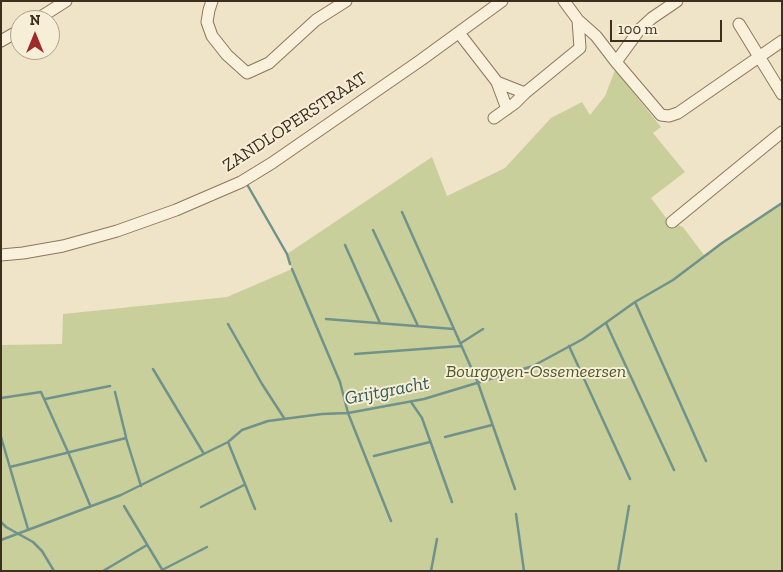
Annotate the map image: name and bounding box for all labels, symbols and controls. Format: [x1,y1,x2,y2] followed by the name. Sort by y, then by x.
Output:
[10,10,60,60] north arrow
[613,10,726,42] scale bar
[30,12,40,29] text: N
[618,20,657,38] text: 100 m
[219,67,371,177] street label: ZANDLOPERSTRAAT
[446,361,626,383] park label: Bourgoyen-Ossemeersen
[343,372,431,410] water label: Grijtgracht

